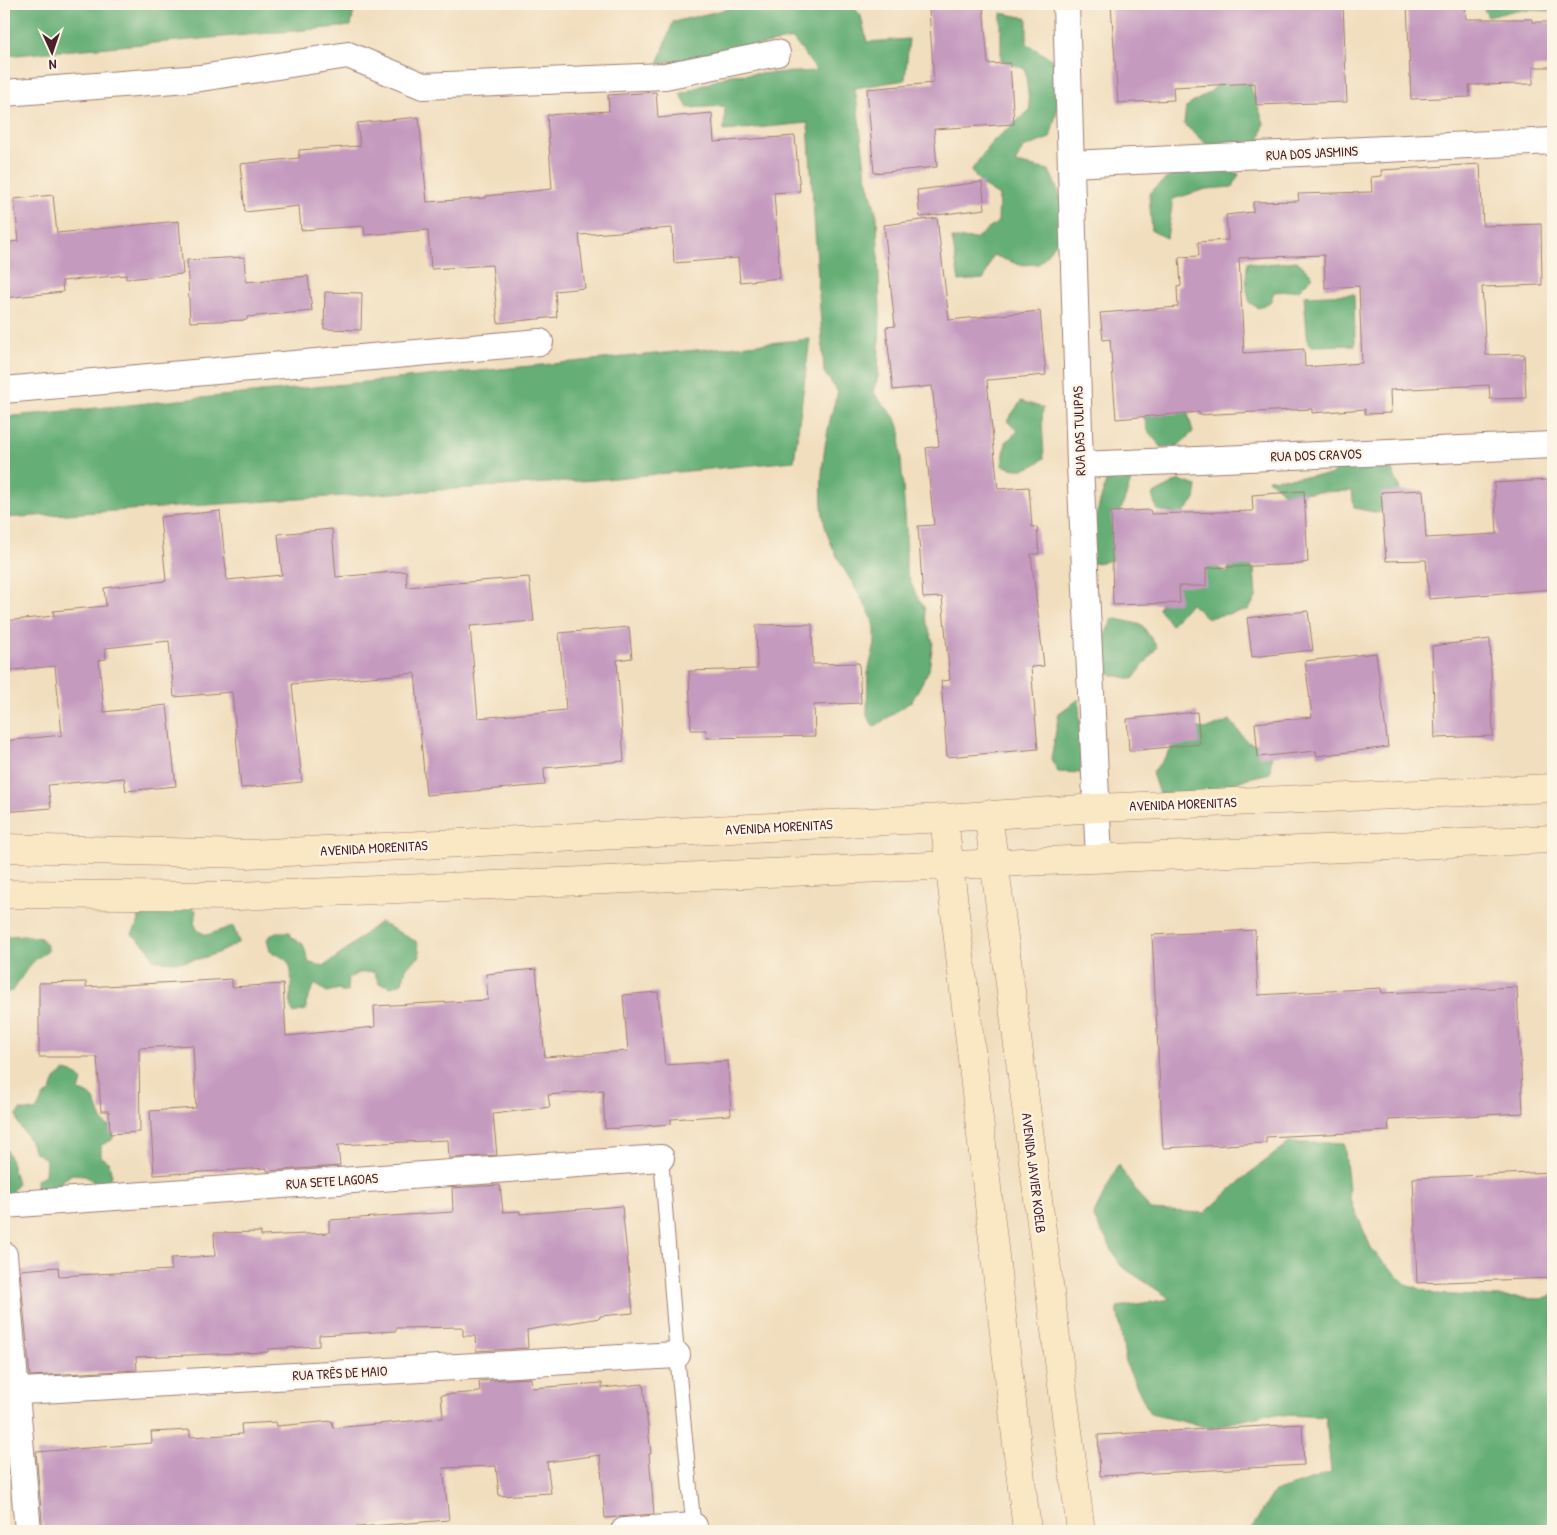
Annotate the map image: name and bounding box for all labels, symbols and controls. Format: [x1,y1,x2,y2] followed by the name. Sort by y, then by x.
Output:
[28,28,78,78] north arrow
[48,56,57,75] text: N
[1265,141,1359,164] street label: RUA DOS JASMINS
[1067,385,1090,476] street label: RUA DAS TULIPAS
[1270,443,1362,466] street label: RUA DOS CRAVOS
[1129,792,1238,815] street label: AVENIDA MORENITAS
[725,814,834,839] street label: AVENIDA MORENITAS
[320,835,429,860] street label: AVENIDA MORENITAS
[1018,1112,1051,1234] street label: AVENIDA JAVIER KOELB
[285,1168,379,1193] street label: RUA SETE LAGOAS
[292,1361,388,1384] street label: RUA TRÊS DE MAIO

